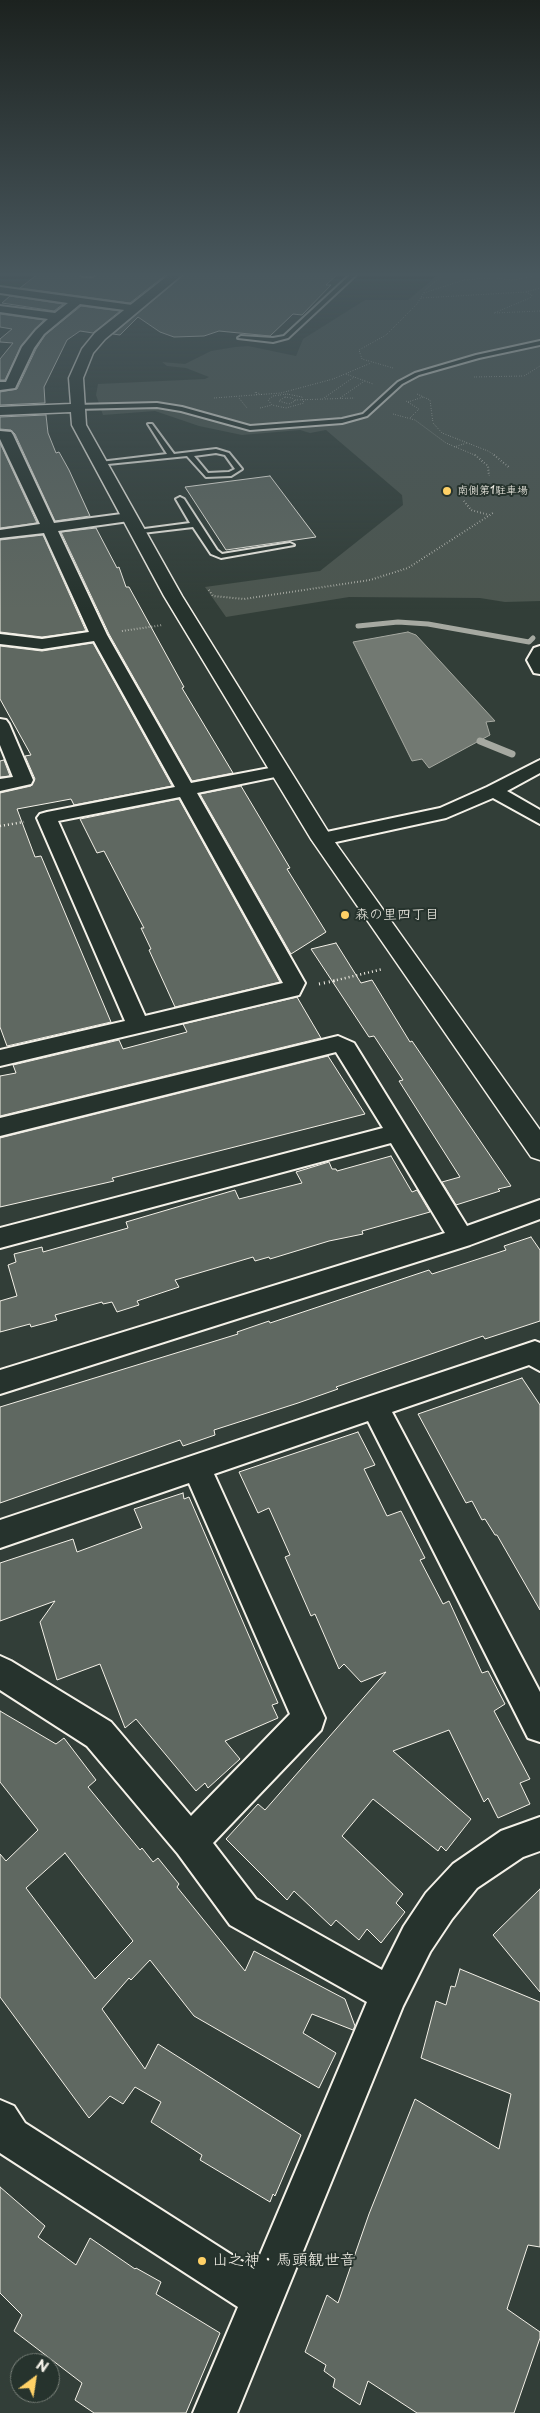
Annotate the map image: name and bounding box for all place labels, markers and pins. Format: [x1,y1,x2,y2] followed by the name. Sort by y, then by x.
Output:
[457,484,528,498] place label: 南側第1駐車場
[441,485,453,497] marker: 南側第1駐車場
[355,907,439,923] place label: 森の里四丁目
[339,909,351,921] marker: 森の里四丁目
[212,2251,356,2271] place label: 山之神・馬頭観世音
[196,2255,208,2267] marker: 山之神・馬頭観世音

